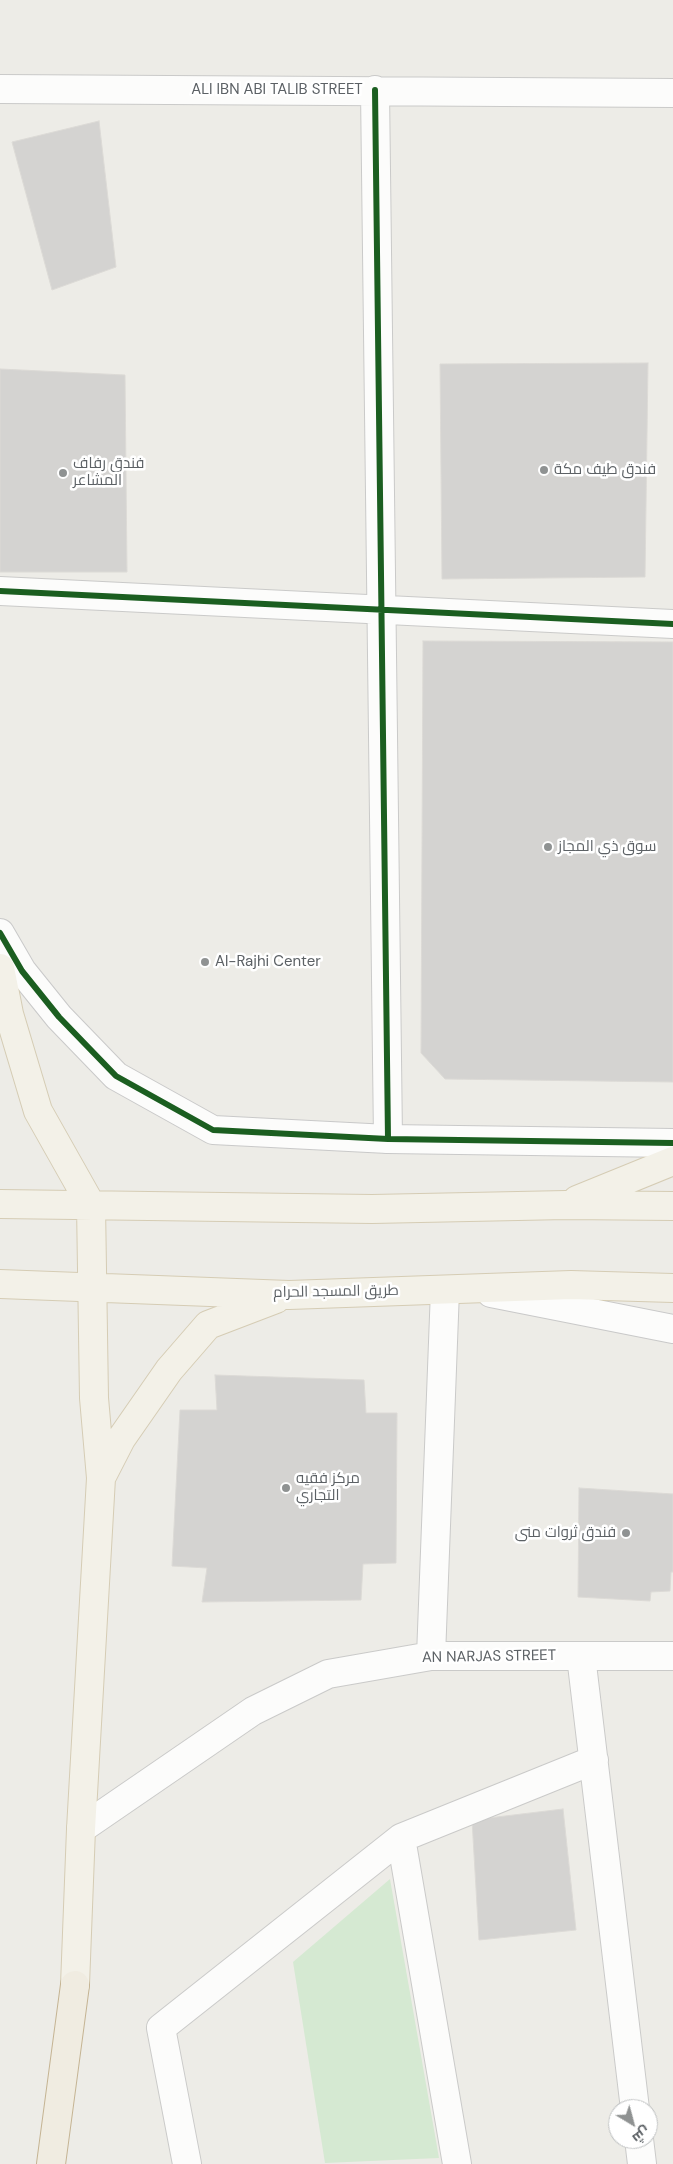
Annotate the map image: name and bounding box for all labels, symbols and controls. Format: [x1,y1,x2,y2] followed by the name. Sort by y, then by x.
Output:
[191,81,363,99] street label: ALI IBN ABI TALIB STREET
[73,455,144,490] place label: فندق رفاف المشاعر
[554,461,656,479] place label: فندق طيف مكة
[538,464,550,476] marker: فندق طيف مكة
[57,467,69,479] marker: فندق رفاف المشاعر
[558,838,656,856] place label: سوق ذي المجاز
[542,841,554,853] marker: سوق ذي المجاز
[215,953,321,971] place label: Al-Rajhi Center
[199,956,211,968] marker: Al-Rajhi Center
[273,1282,399,1302] street label: طريق المسجد الحرام
[296,1470,360,1505] place label: مركز فقيه التجاري
[280,1482,292,1494] marker: مركز فقيه التجاري
[515,1524,616,1542] place label: فندق ثروات منى
[620,1527,632,1539] marker: فندق ثروات منى
[422,1647,556,1667] street label: AN NARJAS STREET
[608,2099,658,2149] north arrow
[629,2123,654,2148] text: ش

